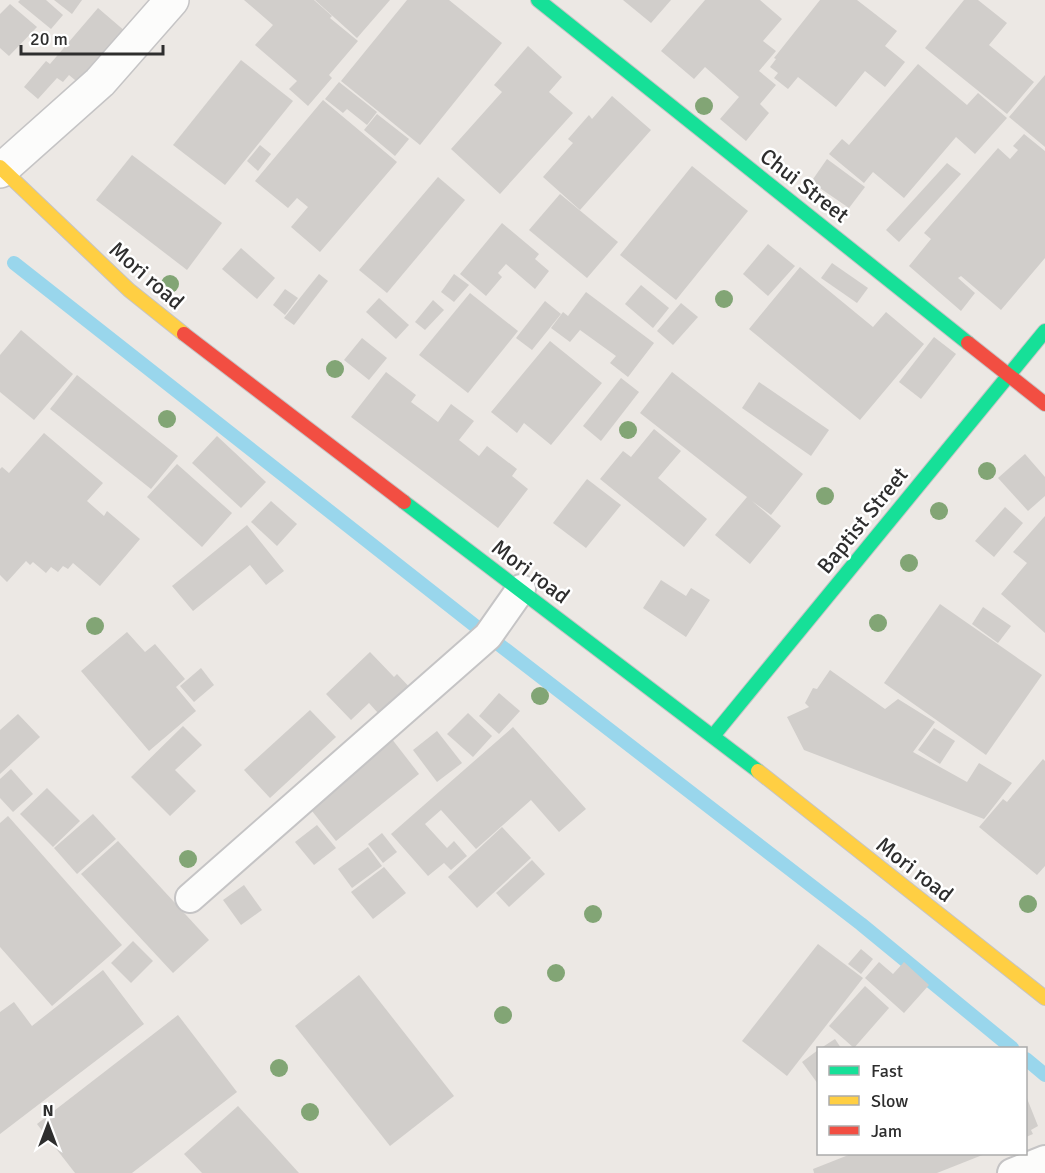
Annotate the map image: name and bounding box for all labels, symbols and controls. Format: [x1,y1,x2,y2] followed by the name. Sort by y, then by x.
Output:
[21,18,164,56] scale bar
[30,28,68,50] text: 20 m
[755,142,855,229] street label: Chui Street
[104,236,190,315] street label: Mori road
[811,461,914,579] street label: Baptist Street
[487,533,575,609] street label: Mori road
[871,831,959,908] street label: Mori road
[817,1047,1027,1155] legend
[871,1060,903,1082] text: Fast
[871,1090,908,1112] text: Slow
[18,1095,78,1155] north arrow
[42,1101,54,1121] text: N
[871,1120,902,1142] text: Jam

